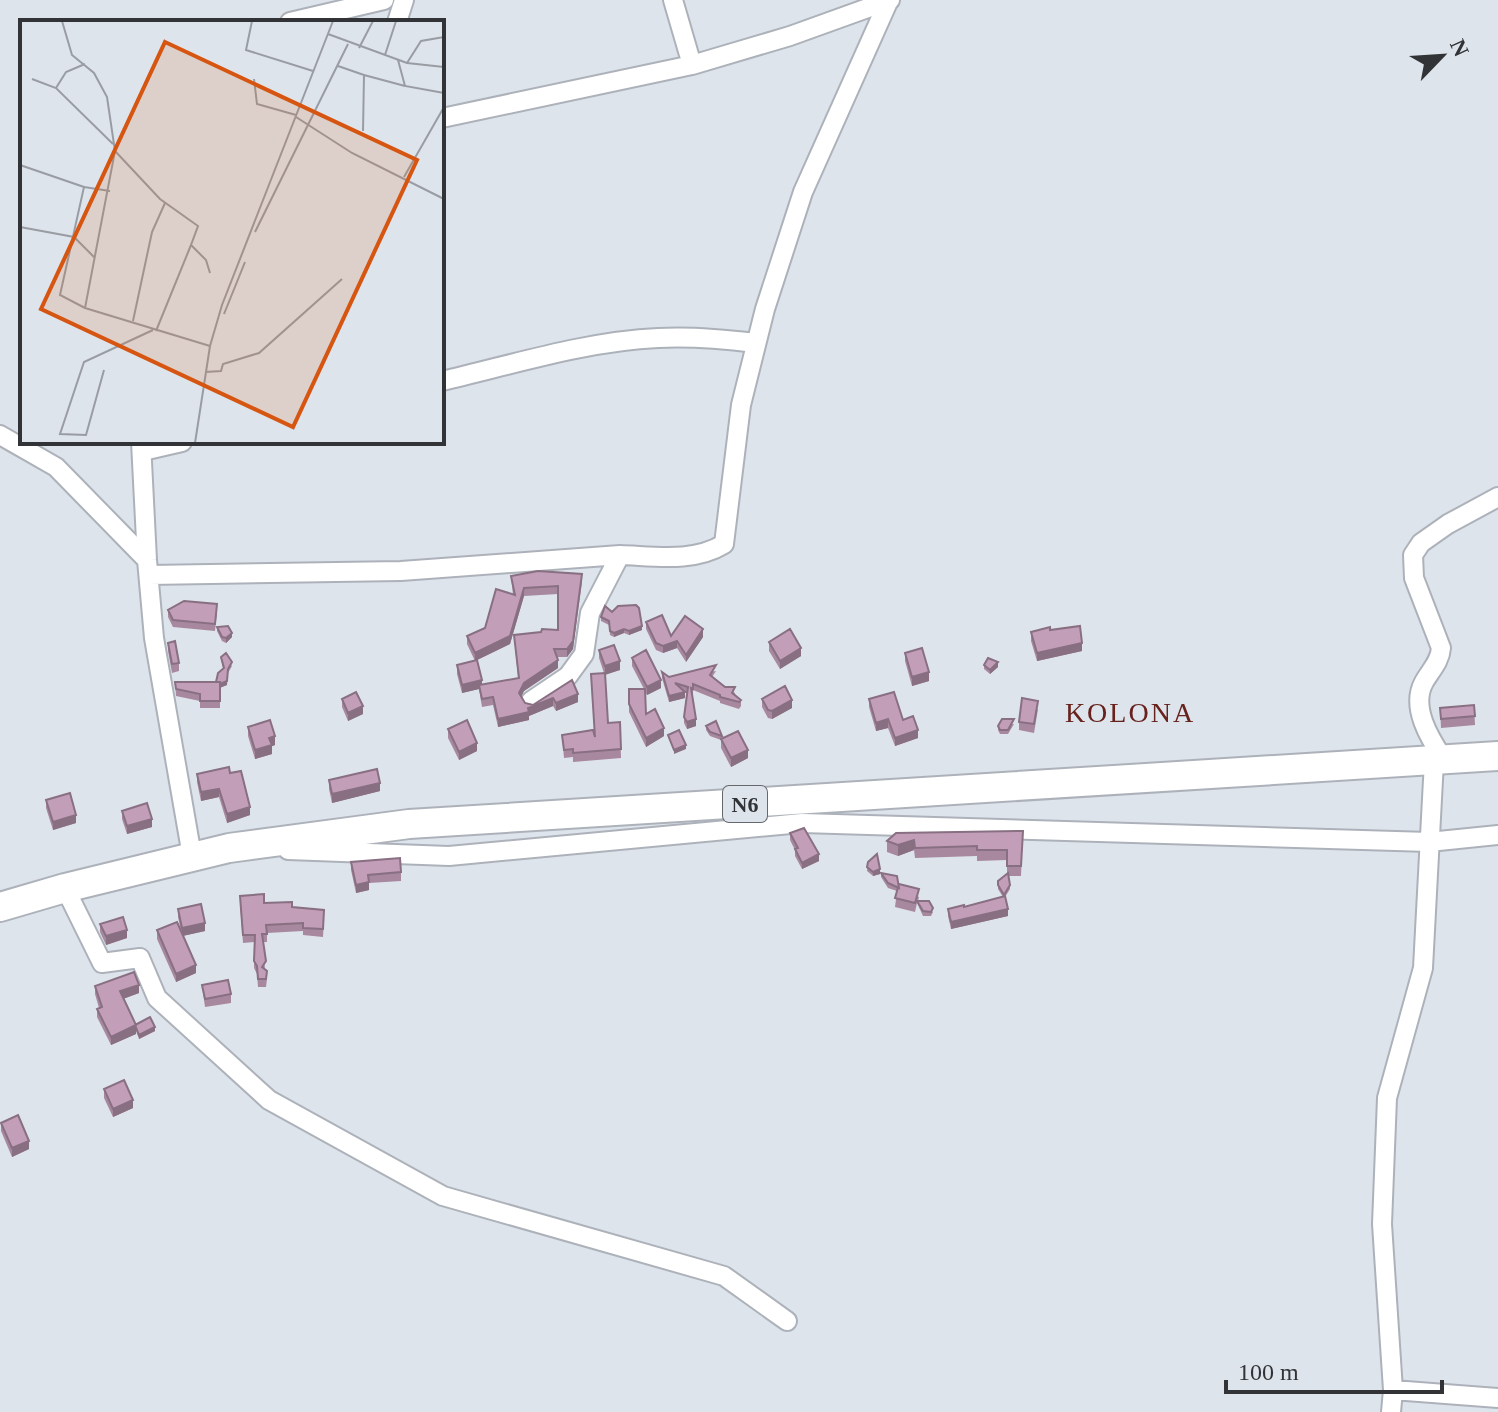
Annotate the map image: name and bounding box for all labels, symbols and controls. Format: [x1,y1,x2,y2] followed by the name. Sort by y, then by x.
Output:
[1402,16,1482,96] north arrow
[20,20,444,444] inset map
[1445,35,1474,60] text: N
[1065,697,1195,728] district label: KOLONA
[723,786,767,822] road number: N6
[1226,1344,1442,1394] scale bar
[1238,1359,1299,1385] text: 100 m

